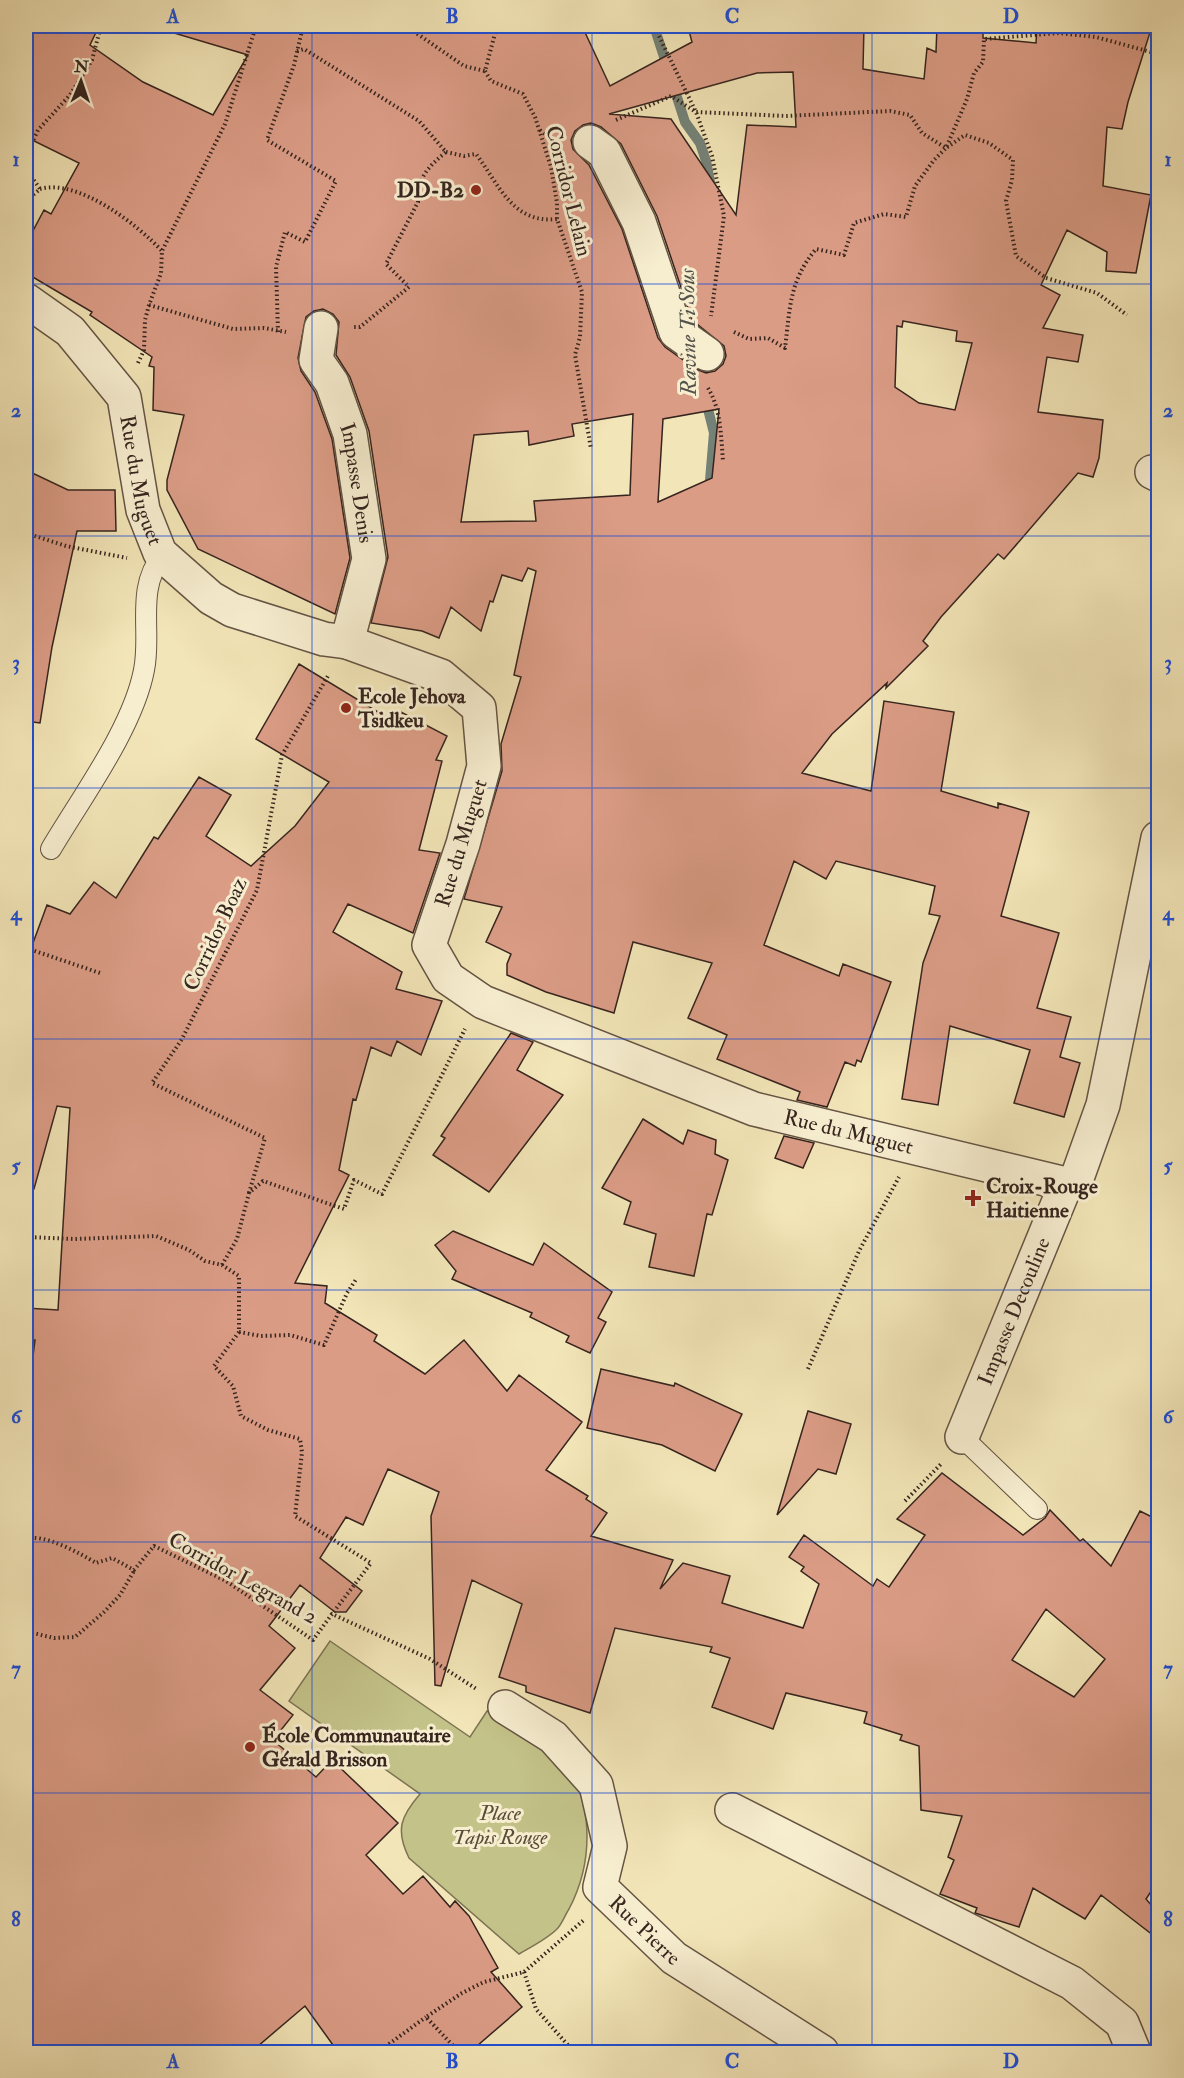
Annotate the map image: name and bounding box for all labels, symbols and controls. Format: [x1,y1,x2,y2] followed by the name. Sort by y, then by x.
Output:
[166,4,180,29] text: A
[445,4,459,29] text: B
[725,4,739,29] text: C
[1003,4,1019,29] text: D
[51,51,111,111] north arrow
[73,57,90,77] text: N
[539,123,598,259] street label: Corridor Lelain
[12,147,20,172] text: 1
[1164,147,1172,172] text: 1
[397,177,464,204] place label: DD-B2
[469,183,483,197] marker: DD-B2
[673,267,703,397] water label: Ravine Ti Sous
[11,398,21,423] text: 2
[1163,398,1173,423] text: 2
[113,413,169,549] street label: Rue du Muguet
[333,419,379,545] street label: Impasse Denis
[12,650,20,675] text: 3
[1164,650,1172,675] text: 3
[357,683,467,734] place label: Ecole Jehova Tsidkeu
[339,701,353,715] marker: Ecole Jehova Tsidkeu
[429,776,494,910] street label: Rue du Muguet
[177,873,253,995] street label: Corridor Boaz
[10,901,23,926] text: 4
[1162,901,1175,926] text: 4
[781,1104,916,1161] street label: Rue du Muguet
[12,1153,22,1178] text: 5
[1164,1153,1174,1178] text: 5
[986,1173,1098,1224] place label: Croix-Rouge Haitienne
[964,1189,982,1207] marker: Croix-Rouge Haitienne
[972,1233,1057,1389] street label: Impasse Decouline
[11,1404,23,1429] text: 6
[1163,1404,1175,1429] text: 6
[163,1526,322,1631] street label: Corridor Legrand 2
[11,1656,21,1681] text: 7
[1163,1656,1173,1681] text: 7
[262,1722,451,1773] place label: École Communautaire Gérald Brisson
[243,1740,257,1754] marker: École Communautaire Gérald Brisson
[453,1800,548,1851] park label: Place Tapis Rouge
[603,1890,685,1972] street label: Rue Pierre
[11,1907,21,1932] text: 8
[1163,1907,1173,1932] text: 8
[166,2049,180,2074] text: A
[445,2049,459,2074] text: B
[725,2049,739,2074] text: C
[1003,2049,1019,2074] text: D

